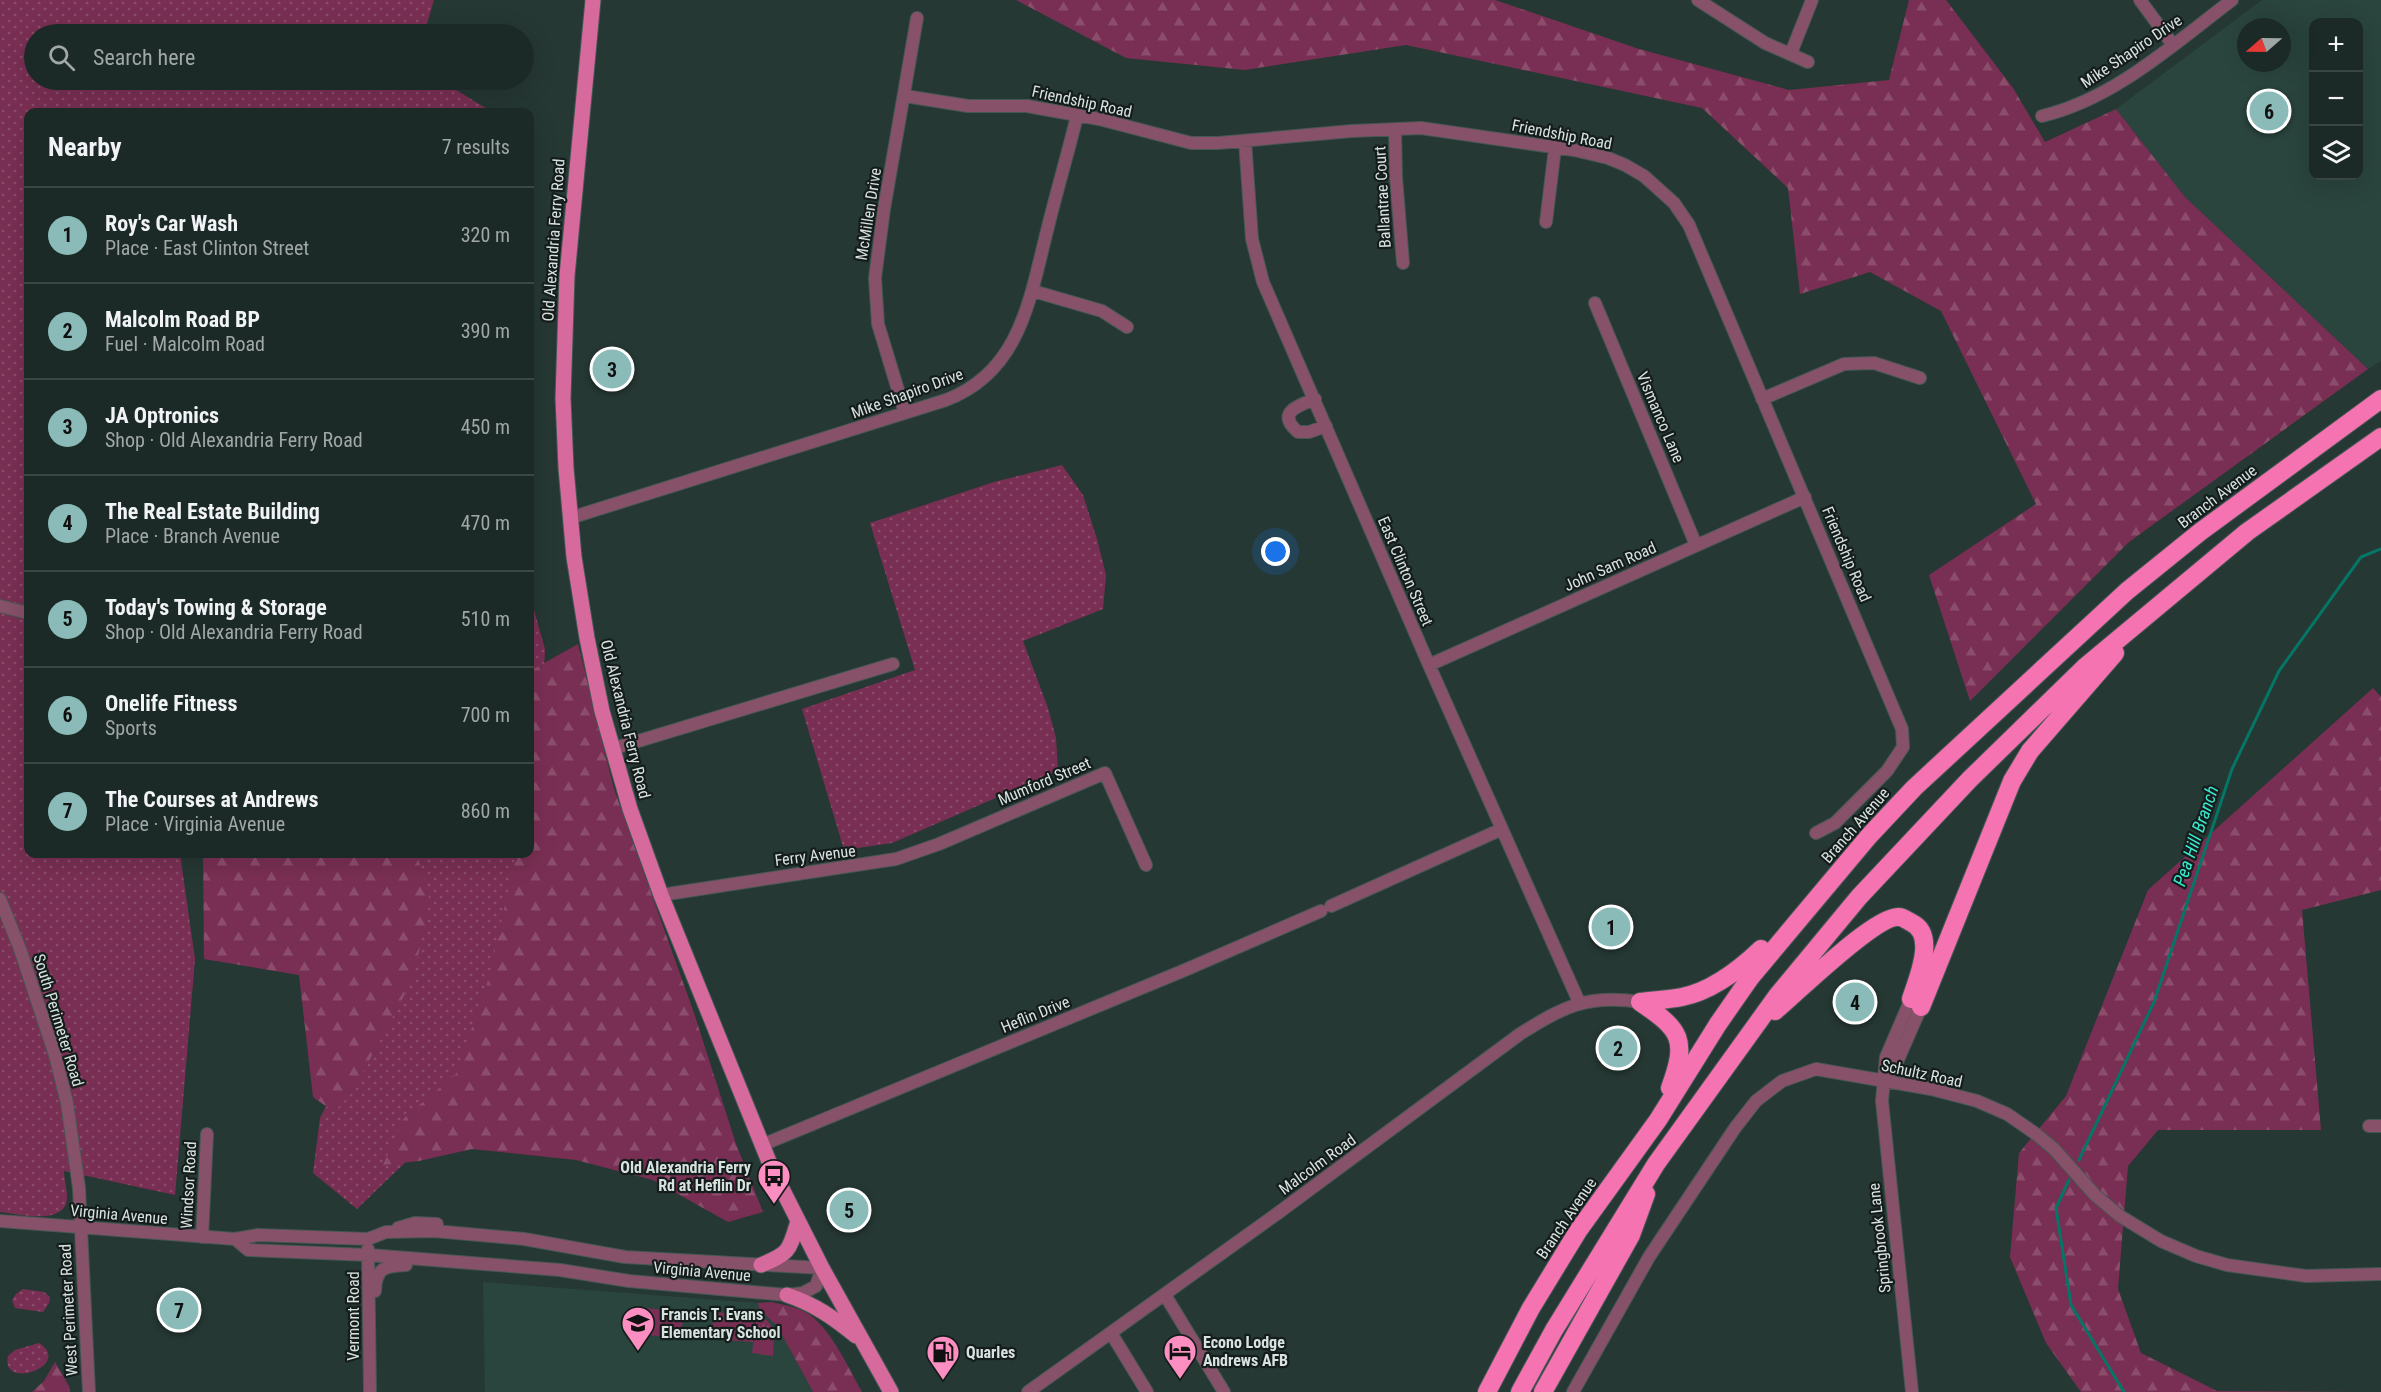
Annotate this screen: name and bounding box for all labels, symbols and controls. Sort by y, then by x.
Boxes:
street label: Mike Shapiro Drive [2077,11,2185,92]
north arrow [2237,18,2291,72]
map controls [2309,18,2363,180]
button: + [2309,18,2363,72]
search box [24,24,534,90]
icon: search [45,41,78,74]
text: Search here [93,45,195,70]
button: − [2309,72,2363,126]
street label: Friendship Road [1030,82,1134,121]
pin: 6 [2250,88,2288,134]
street label: Friendship Road [1510,115,1614,154]
button: layers [2309,126,2363,180]
text: Nearby [48,132,122,162]
text: 7 results [442,135,510,159]
street label: Ballantrae Court [1370,145,1395,248]
street label: Old Alexandria Ferry Road [538,158,569,322]
street label: McMillen Drive [852,166,885,262]
text: Roy's Car Wash [105,211,238,236]
text: 1 [62,223,73,247]
text: 320 m [461,223,510,247]
text: Place · East Clinton Street [105,236,309,260]
text: Malcolm Road BP [105,307,260,332]
text: 2 [62,319,73,343]
text: 390 m [461,319,510,343]
text: Fuel · Malcolm Road [105,332,265,356]
pin: 3 [592,346,632,392]
street label: Mike Shapiro Drive [849,364,966,423]
street label: Vismanco Lane [1633,369,1688,466]
text: JA Optronics [105,403,219,428]
text: 3 [62,415,73,439]
text: 450 m [461,415,510,439]
text: Shop · Old Alexandria Ferry Road [105,428,363,452]
street label: Branch Avenue [2174,461,2260,532]
text: The Real Estate Building [105,499,320,524]
street label: Friendship Road [1818,504,1875,605]
text: 4 [62,511,73,535]
text: 470 m [461,511,510,535]
street label: East Clinton Street [1374,514,1437,629]
text: Place · Branch Avenue [105,524,280,548]
your location [1261,537,1290,566]
street label: John Sam Road [1561,538,1659,595]
text: Today's Towing & Storage [105,595,327,620]
text: 5 [62,607,73,631]
text: 510 m [461,607,510,631]
text: Shop · Old Alexandria Ferry Road [105,620,363,644]
street label: Old Alexandria Ferry Road [597,638,654,800]
text: Onelife Fitness [105,691,237,716]
text: 6 [62,703,73,727]
text: 700 m [461,703,510,727]
text: Sports [105,716,157,740]
street label: Mumford Street [995,753,1094,810]
water label: Pea Hill Branch [2169,783,2223,889]
street label: Branch Avenue [1818,784,1893,867]
text: The Courses at Andrews [105,787,319,812]
text: 7 [62,799,73,823]
text: 860 m [461,799,510,823]
text: Place · Virginia Avenue [105,812,285,836]
street label: Ferry Avenue [774,841,857,870]
pin: 1 [1592,904,1630,950]
street label: South Perimeter Road [29,952,88,1089]
pin: 4 [1836,980,1874,1024]
street label: Heflin Drive [998,992,1072,1037]
pin: 2 [1598,1026,1638,1070]
street label: Schultz Road [1880,1056,1964,1091]
street label: Malcolm Road [1275,1130,1359,1199]
street label: Windsor Road [177,1141,200,1229]
place label: Old Alexandria Ferry Rd at Heflin Dr [620,1158,751,1195]
bus stop icon: Old Alexandria Ferry Rd at Heflin Dr [756,1158,792,1205]
street label: Branch Avenue [1532,1174,1600,1262]
street label: Springbrook Lane [1864,1182,1895,1294]
pin: 5 [830,1188,868,1232]
street label: Virginia Avenue [69,1201,168,1228]
street label: West Perimeter Road [56,1243,81,1377]
street label: Virginia Avenue [652,1258,751,1285]
street label: Vermont Road [344,1271,363,1361]
pin: 7 [160,1288,198,1332]
school or university icon: Francis T. Evans Elementary School [620,1305,656,1352]
place label: Francis T. Evans Elementary School [661,1305,780,1342]
hotel icon: Econo Lodge Andrews AFB [1162,1333,1198,1380]
place label: Econo Lodge Andrews AFB [1203,1333,1288,1370]
fuel station icon: Quarles [925,1334,961,1381]
place label: Quarles [966,1343,1015,1362]

